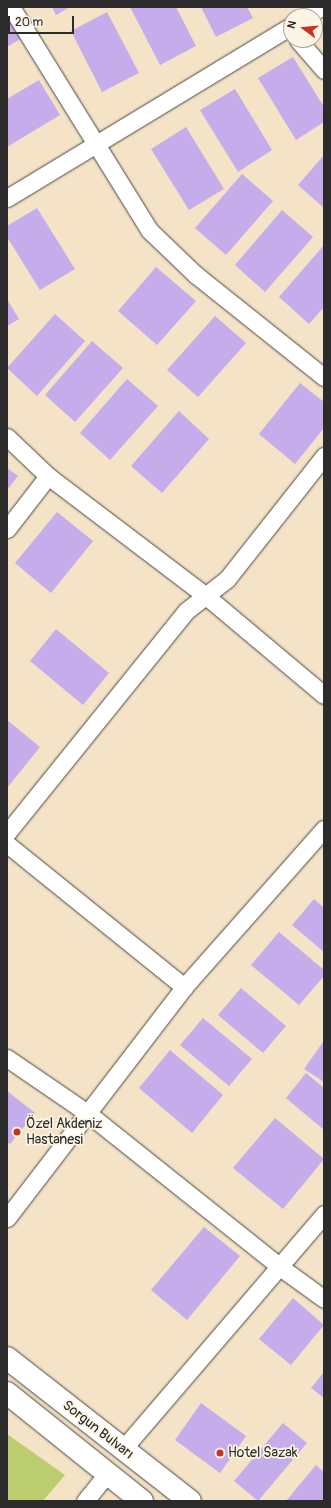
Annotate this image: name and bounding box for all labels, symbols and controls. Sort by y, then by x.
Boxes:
scale bar [10,8,76,34]
north arrow [283,8,323,48]
text: 20 m [15,15,43,30]
text: N [285,19,299,30]
place label: Özel Akdeniz Hastanesi [26,1116,102,1148]
marker: Özel Akdeniz Hastanesi [11,1126,23,1138]
street label: Sorgun Bulvarı [59,1397,137,1463]
place label: Hotel Sazak [228,1445,298,1461]
marker: Hotel Sazak [215,1448,225,1458]

